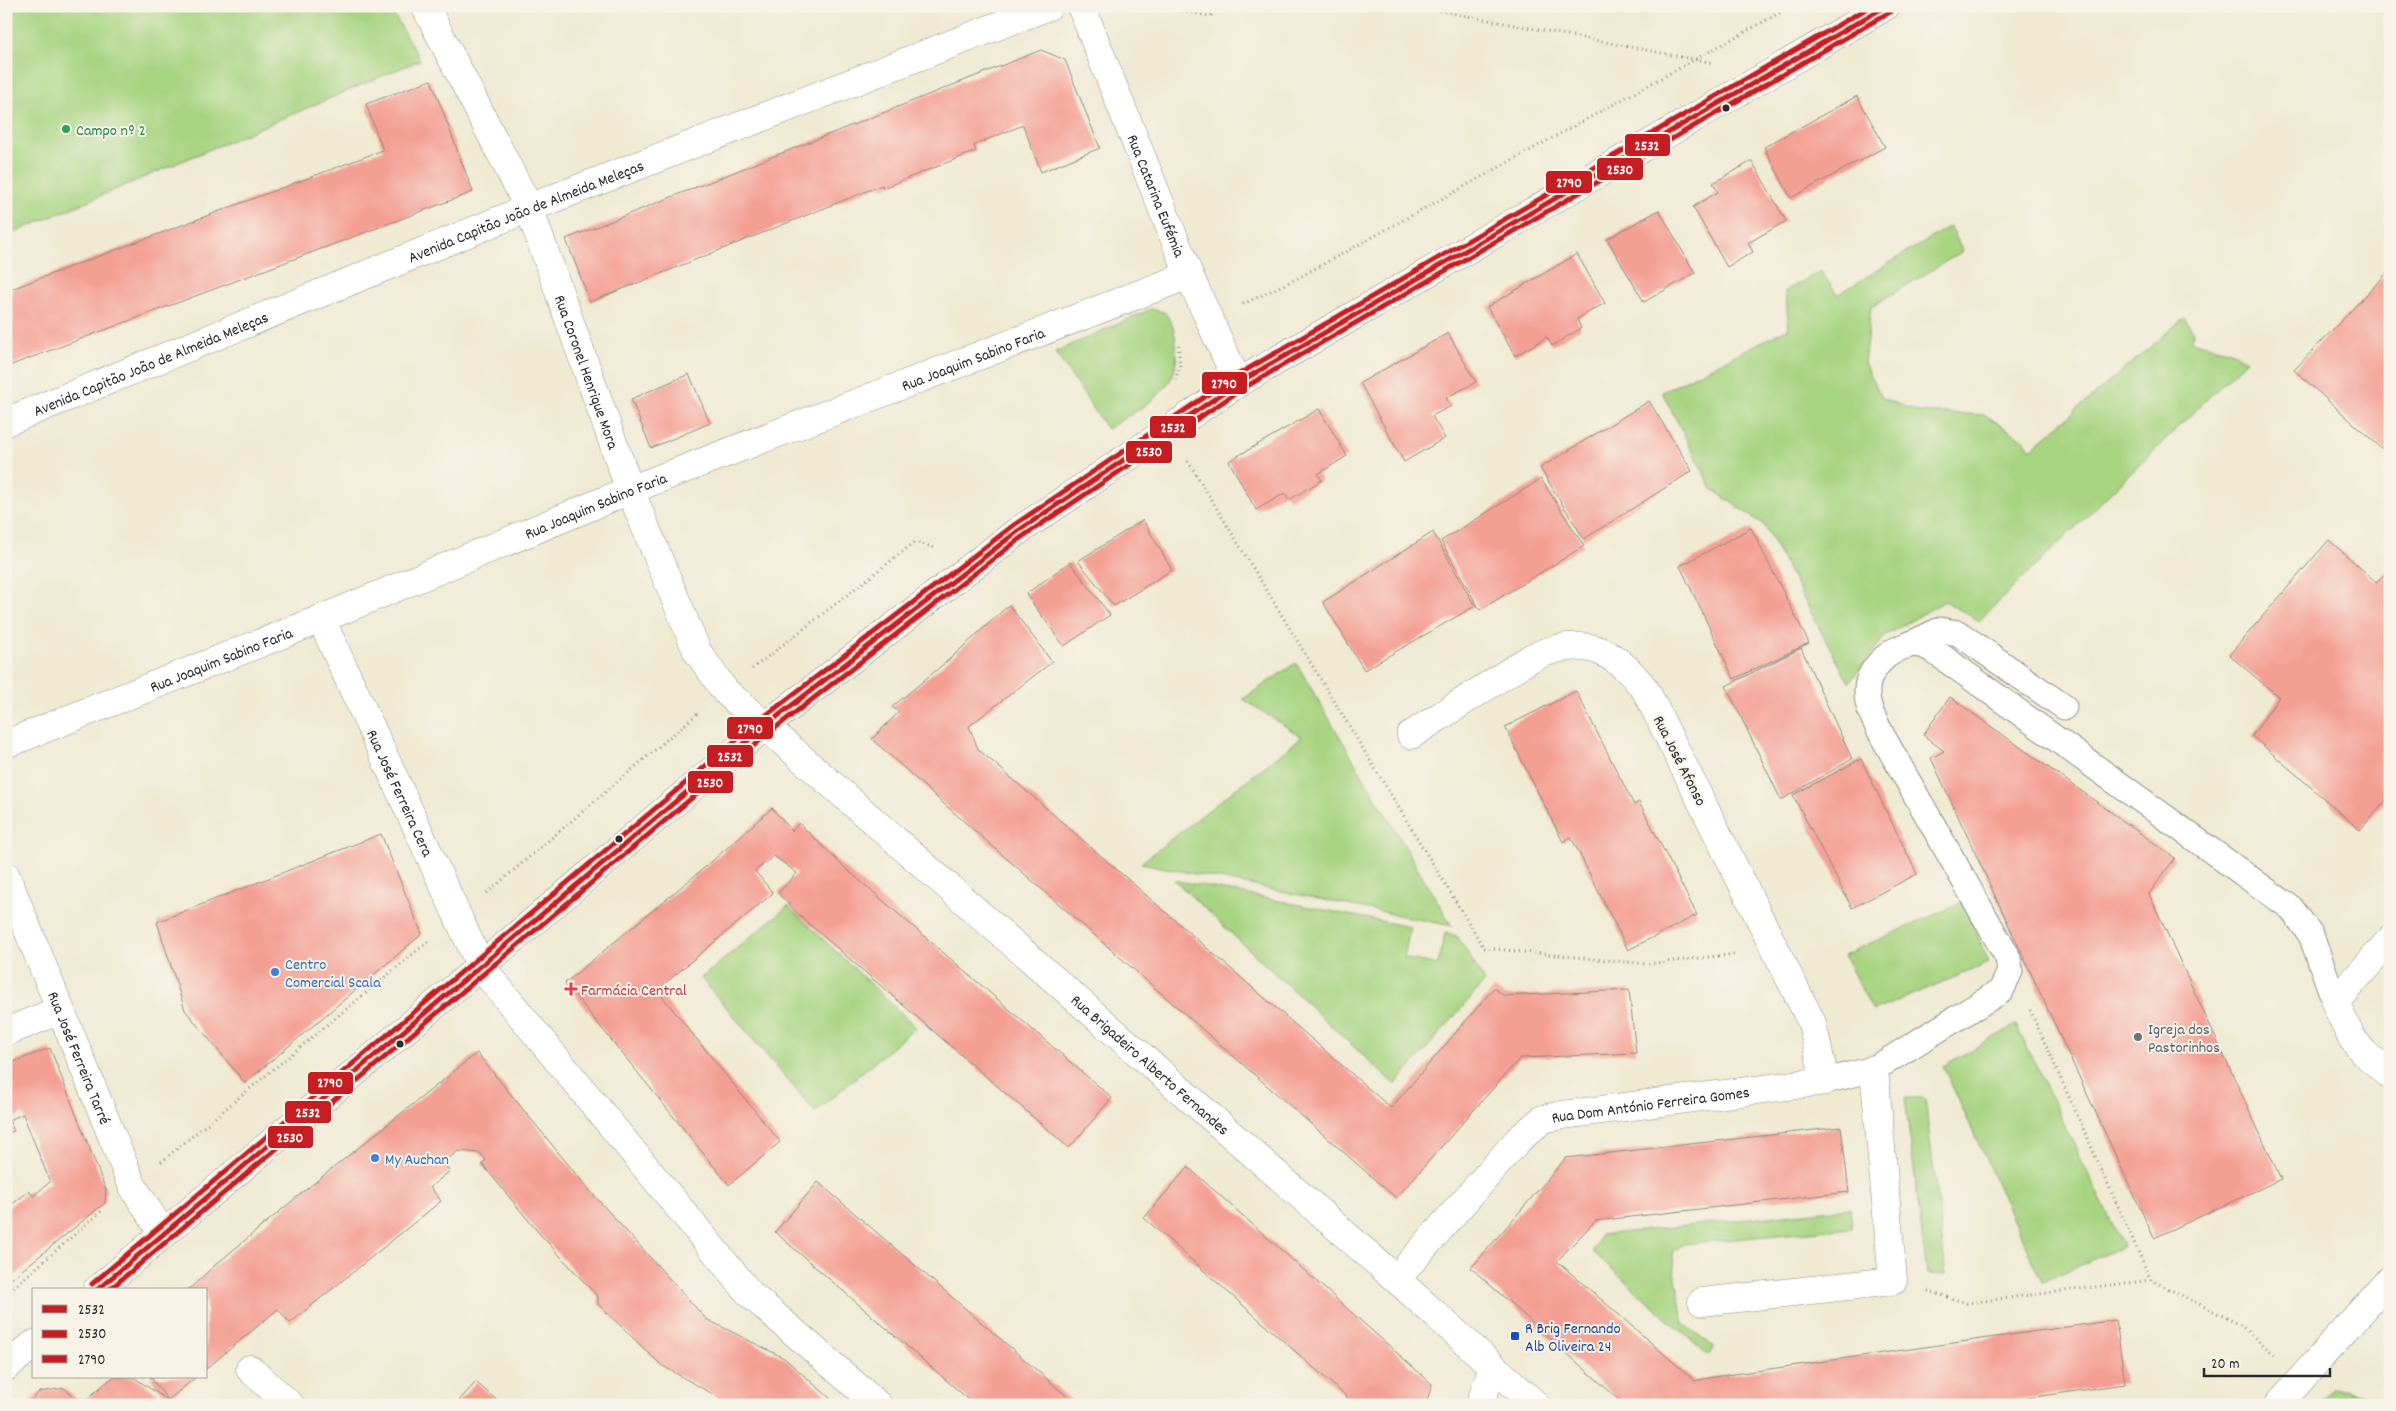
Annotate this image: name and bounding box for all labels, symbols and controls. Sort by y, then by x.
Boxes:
unlabelled marker [1721,103,1731,113]
place label: Campo nº 2 [76,120,146,143]
marker: Campo nº 2 [60,123,72,135]
street label: Rua Catarina Eufémia [1120,131,1190,261]
line badge: 2532 [1624,133,1671,157]
text: 2532 [1635,137,1659,157]
street label: Avenida Capitão João de Almeida Meleças [405,155,648,270]
line badge: 2530 [1596,157,1644,181]
text: 2530 [1607,161,1633,181]
line badge: 2790 [1545,170,1593,194]
text: 2790 [1556,174,1582,194]
street label: Rua Coronel Henrique Mora [547,292,624,453]
street label: Avenida Capitão João de Almeida Meleças [30,307,273,424]
street label: Rua Joaquim Sabino Faria [899,322,1049,398]
line badge: 2790 [1201,371,1248,395]
text: 2790 [1211,375,1237,395]
line badge: 2532 [1149,415,1197,439]
text: 2532 [1161,419,1185,439]
line badge: 2530 [1125,440,1173,464]
text: 2530 [1136,443,1162,463]
street label: Rua Joaquim Sabino Faria [522,468,671,547]
street label: Rua Joaquim Sabino Faria [147,622,297,700]
street label: Rua José Afonso [1646,712,1711,810]
line badge: 2790 [726,716,774,740]
text: 2790 [737,720,763,740]
street label: Rua José Ferreira Cera [359,726,438,861]
line badge: 2532 [706,744,754,768]
text: 2532 [718,748,742,768]
line badge: 2530 [687,770,734,794]
text: 2530 [697,774,723,794]
unlabelled marker [614,834,624,844]
place label: Centro Comercial Scala [285,954,381,995]
marker: Centro Comercial Scala [269,966,281,978]
place label: Farmácia Central [581,980,687,1003]
marker: Farmácia Central [565,983,577,995]
street label: Rua José Ferreira Tarré [40,988,115,1129]
street label: Rua Brigadeiro Alberto Fernandes [1065,990,1234,1142]
place label: Igreja dos Pastorinhos [2148,1019,2220,1060]
marker: Igreja dos Pastorinhos [2132,1031,2144,1043]
unlabelled marker [395,1039,405,1049]
line badge: 2790 [307,1071,354,1095]
text: 2790 [317,1074,343,1094]
street label: Rua Dom António Ferreira Gomes [1550,1082,1751,1131]
line badge: 2532 [284,1100,332,1124]
text: 2532 [296,1104,320,1124]
line badge: 2530 [267,1125,314,1149]
text: 2530 [277,1129,303,1149]
place label: My Auchan [385,1149,449,1172]
marker: My Auchan [369,1152,381,1164]
legend [32,1288,208,1378]
text: 2532 [78,1300,105,1322]
place label: R Brig Fernando Alb Oliveira 24 [1525,1318,1621,1359]
text: 2530 [78,1324,106,1346]
marker: R Brig Fernando Alb Oliveira 24 [1509,1330,1521,1342]
scale bar [2204,1346,2330,1378]
text: 2790 [78,1350,105,1372]
text: 20 m [2211,1354,2239,1376]

